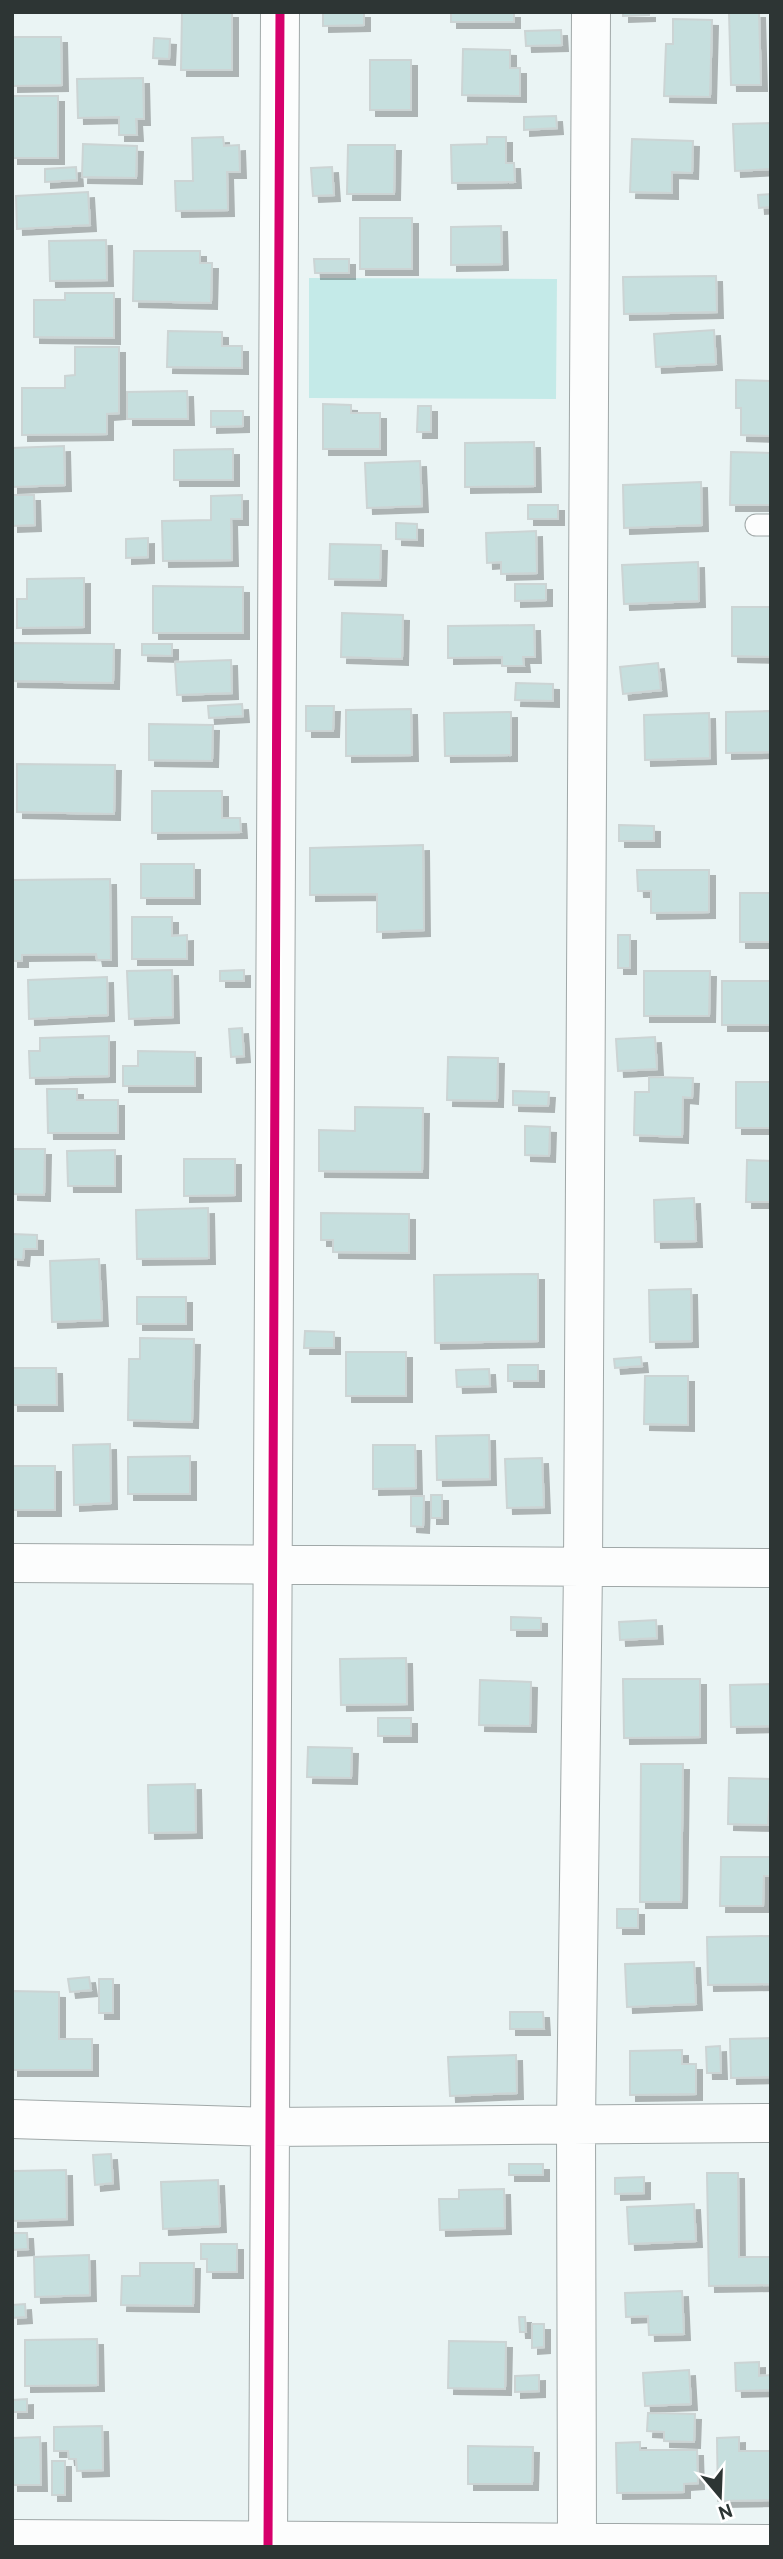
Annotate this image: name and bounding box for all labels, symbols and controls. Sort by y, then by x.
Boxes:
north arrow [685,2461,755,2531]
text: N [715,2497,735,2524]

